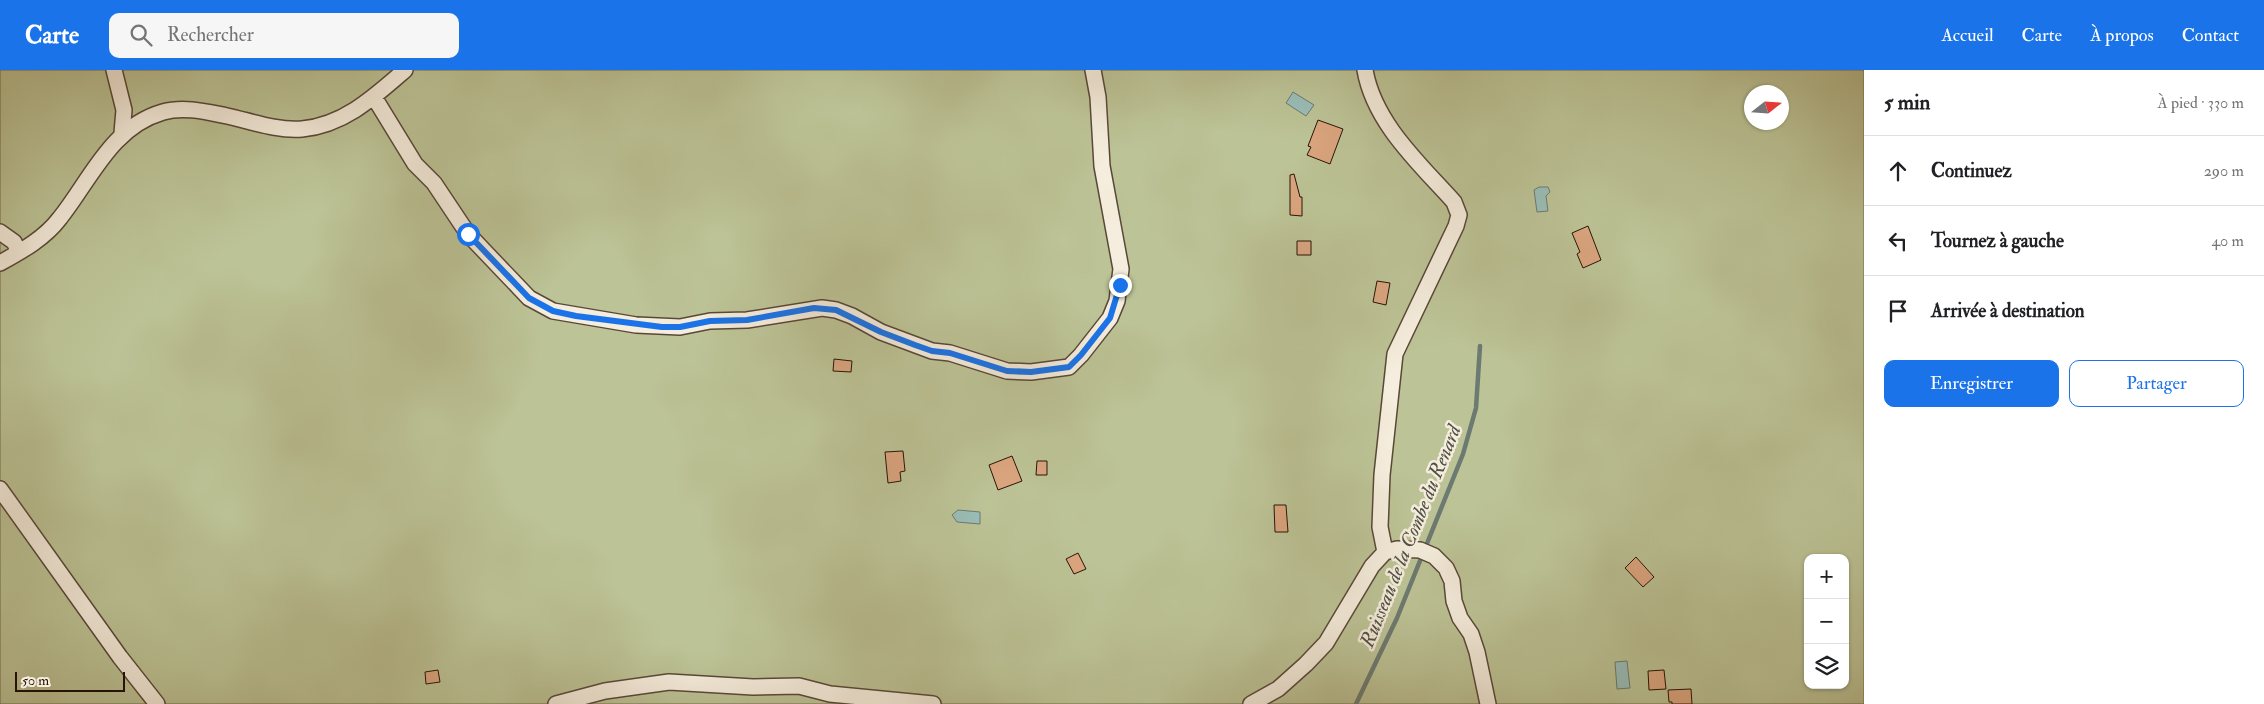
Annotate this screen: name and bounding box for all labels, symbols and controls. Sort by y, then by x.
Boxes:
search box [109,13,459,58]
text: Carte [25,20,79,51]
icon: search [127,21,155,49]
text: Rechercher [167,23,254,47]
text: Accueil [1941,24,1994,47]
text: Carte [2022,24,2062,47]
text: À propos [2090,24,2154,47]
text: Contact [2182,24,2239,47]
north arrow [1744,85,1789,130]
text: 5 min [1884,89,1930,116]
text: À pied · 330 m [2158,93,2244,113]
icon: ahead [1884,157,1912,185]
text: Continuez [1931,159,2012,183]
text: 290 m [2204,161,2244,181]
route start [457,223,480,246]
icon: left [1884,227,1912,255]
text: Tournez à gauche [1931,229,2064,253]
text: 40 m [2211,231,2244,251]
route end [1109,274,1132,297]
icon: arrive [1884,297,1912,325]
text: Arrivée à destination [1931,299,2085,323]
button: Enregistrer [1884,360,2059,407]
button: Partager [2069,360,2244,407]
water label: Ruisseau de la Combe du Renard [1354,420,1467,652]
map controls [1804,554,1849,689]
button: + [1804,554,1849,599]
button: − [1804,599,1849,644]
button: layers [1804,644,1849,689]
scale bar [15,669,125,692]
text: 50 m [22,672,49,689]

